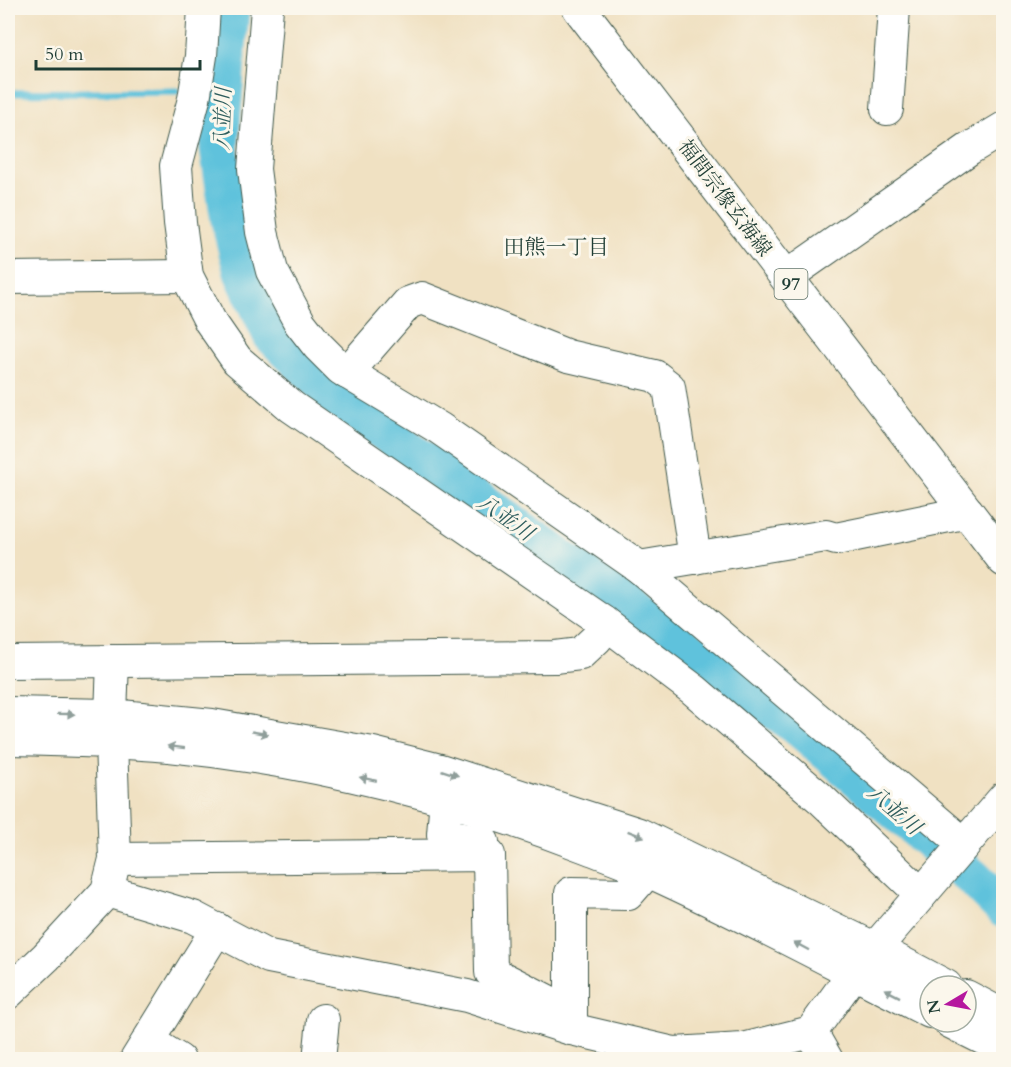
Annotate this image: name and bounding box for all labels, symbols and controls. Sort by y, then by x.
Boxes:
scale bar [36,33,200,71]
text: 50 m [45,42,84,67]
water label: 八並川 [207,85,239,151]
street label: 福間宗像玄海線 [672,134,778,262]
district label: 田熊一丁目 [504,233,609,262]
road number: 97 [774,269,808,299]
water label: 八並川 [471,488,541,549]
one-way arrow [56,709,75,719]
one-way arrow [250,729,269,738]
one-way arrow [166,742,185,752]
one-way arrow [441,769,459,779]
one-way arrow [359,774,377,784]
water label: 八並川 [861,778,929,843]
one-way arrow [627,829,645,839]
one-way arrow [793,941,810,951]
north arrow [918,974,978,1034]
one-way arrow [883,988,900,997]
text: N [922,998,946,1015]

